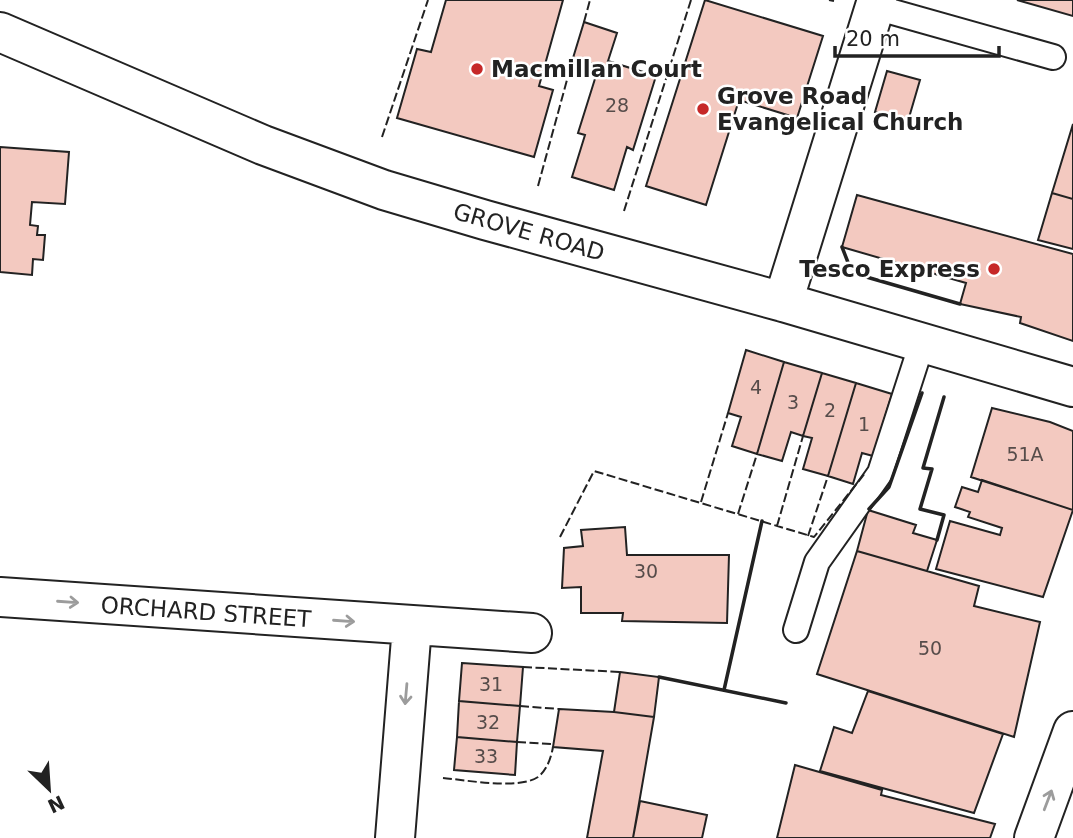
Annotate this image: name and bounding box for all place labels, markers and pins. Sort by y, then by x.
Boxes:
place label: Macmillan Court [491,56,702,82]
marker: Macmillan Court [469,61,485,77]
place label: Grove Road Evangelical Church [717,83,963,135]
marker: Grove Road Evangelical Church [695,101,711,117]
place label: Tesco Express [799,256,980,282]
marker: Tesco Express [986,261,1002,277]

